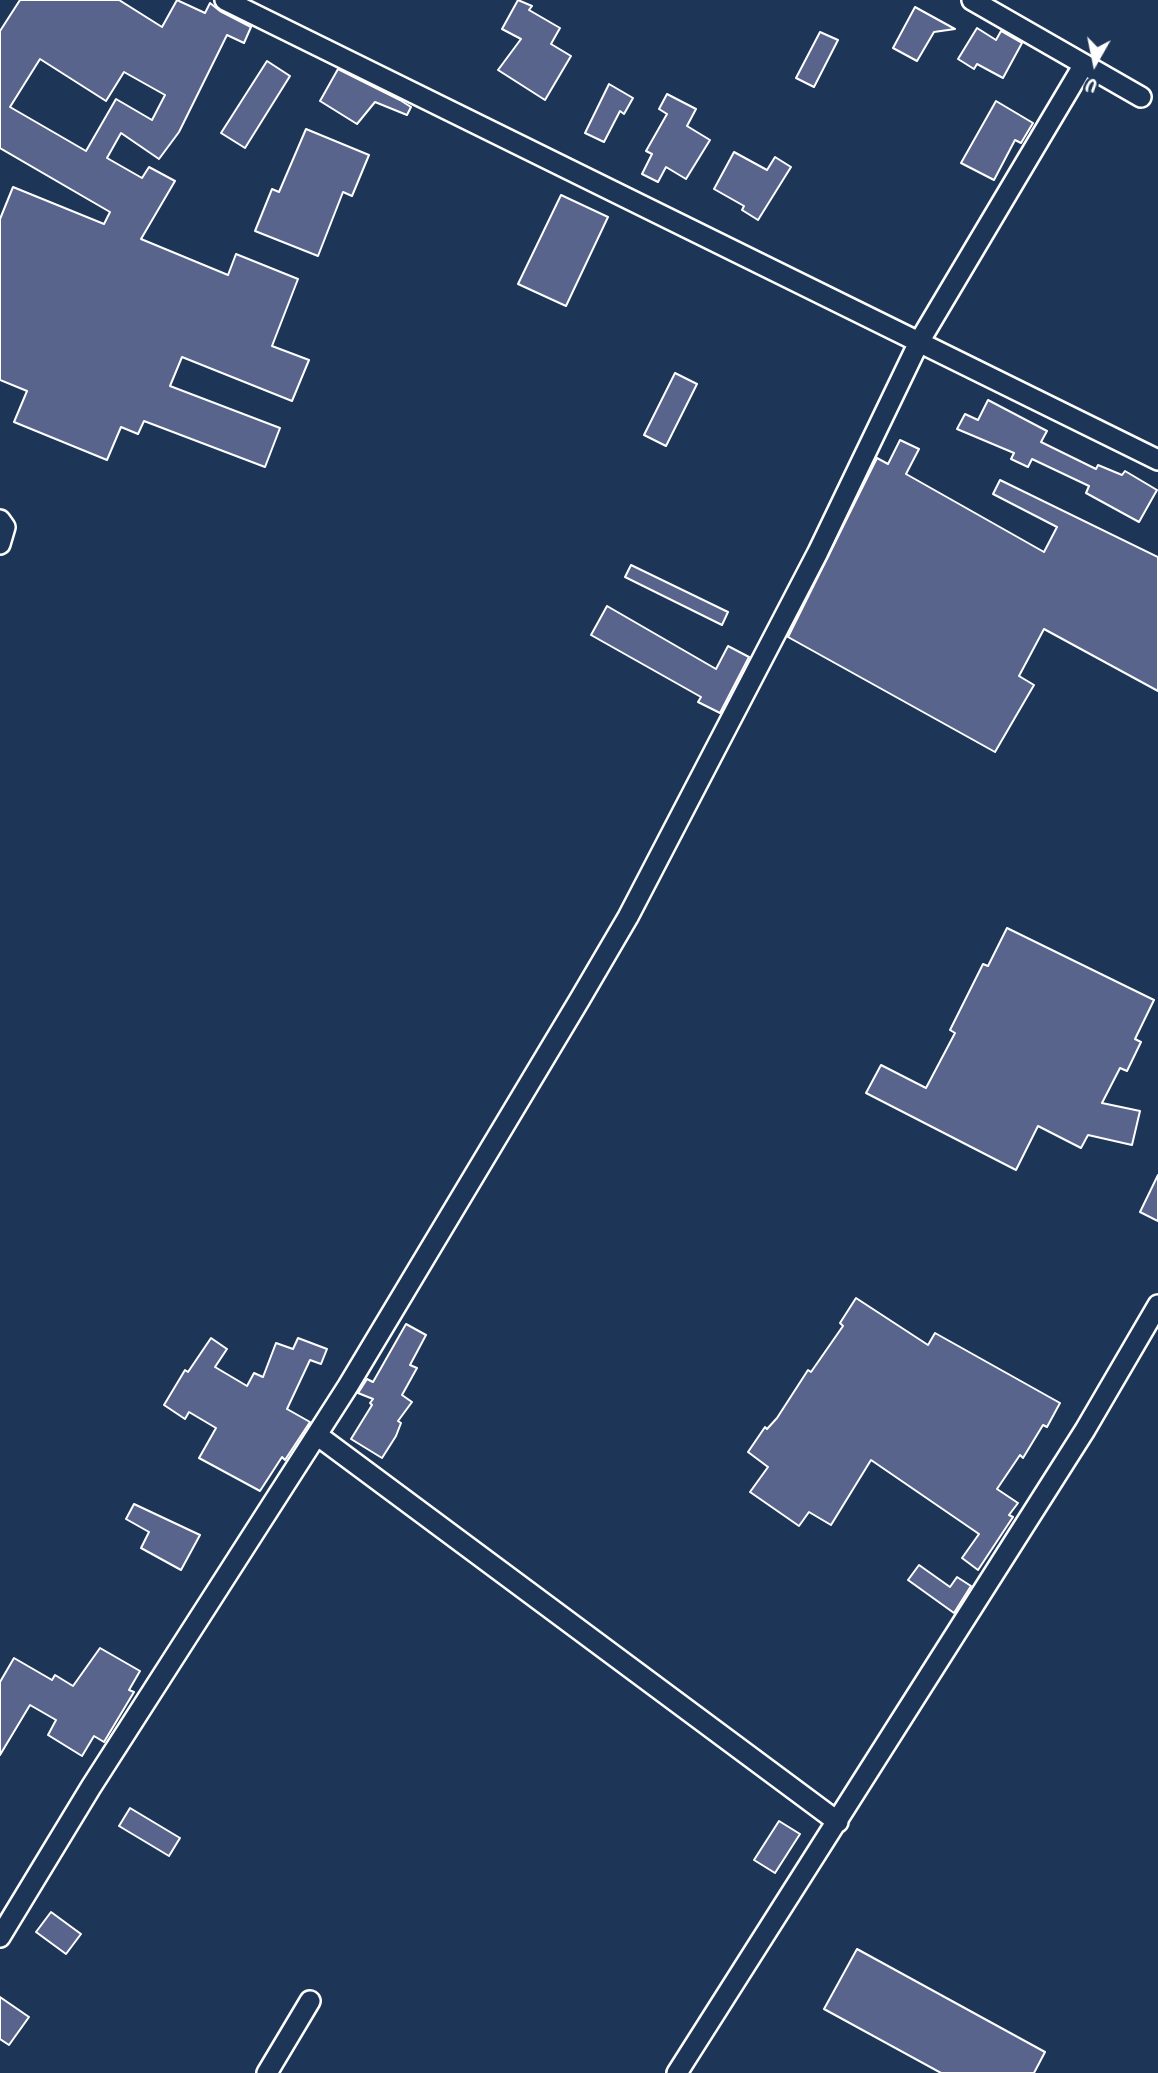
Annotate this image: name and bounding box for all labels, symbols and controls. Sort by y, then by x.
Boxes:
north arrow [1060,28,1130,98]
text: U [1084,68,1100,99]

